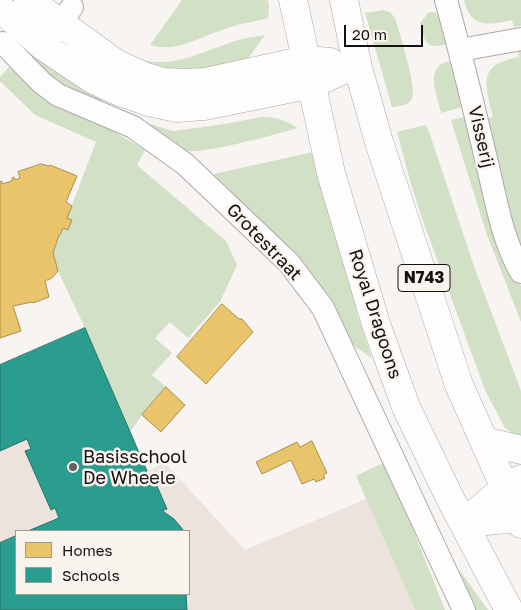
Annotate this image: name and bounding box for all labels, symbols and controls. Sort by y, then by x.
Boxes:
scale bar [346,15,425,47]
text: 20 m [352,25,387,43]
street label: Visserij [463,104,499,170]
street label: Grotestraat [222,199,306,285]
street label: Royal Dragoons [344,246,406,382]
road number: N743 [398,264,450,292]
place label: Basisschool De Wheele [83,446,187,488]
marker: Basisschool De Wheele [67,461,79,473]
legend [15,530,190,595]
text: Homes [62,541,112,559]
text: Schools [62,566,120,584]

